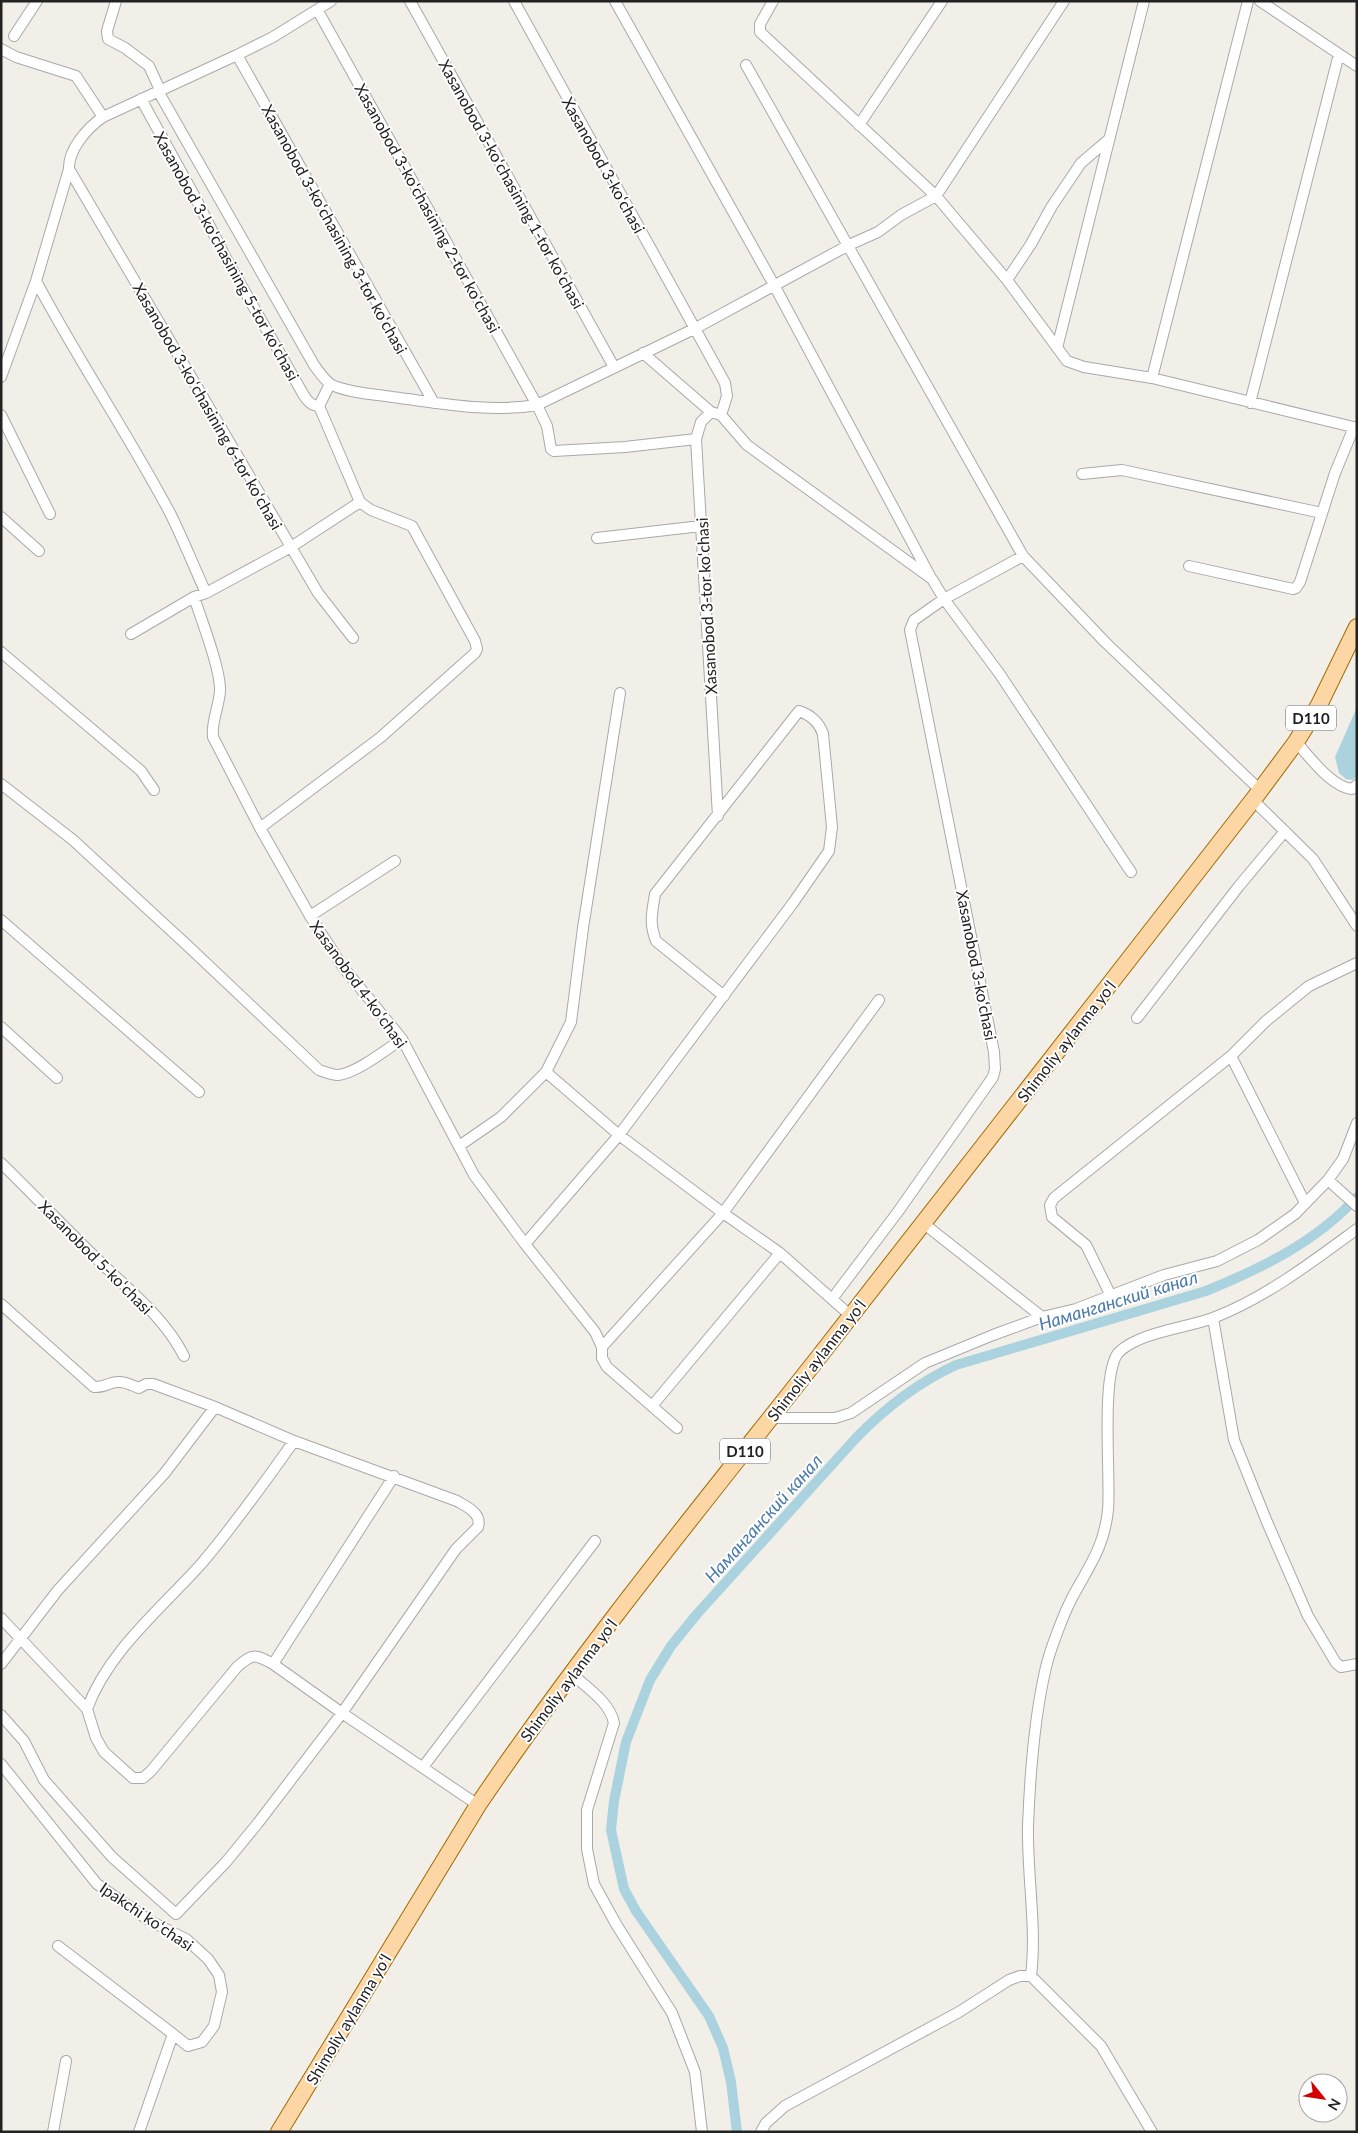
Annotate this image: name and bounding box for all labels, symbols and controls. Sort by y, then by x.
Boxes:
street label: Xasanobod 3-koʻchasining 1-tor koʻchasi [435,56,589,312]
street label: Xasanobod 3-koʻchasining 2-tor koʻchasi [351,80,505,336]
street label: Xasanobod 3-koʻchasi [559,94,649,236]
street label: Xasanobod 3-koʻchasining 3-tor koʻchasi [258,101,412,357]
street label: Xasanobod 3-koʻchasining 5-tor koʻchasi [150,128,304,384]
street label: Xasanobod 3-koʻchasining 6-tor koʻchasi [129,279,287,533]
street label: Xasanobod 3-tor koʻchasi [692,517,720,695]
road number: D110 [1286,706,1336,730]
street label: Xasanobod 3-koʻchasi [953,888,1001,1042]
street label: Xasanobod 4-koʻchasi [306,917,412,1051]
street label: Shimoliy aylanma yoʻl [1013,976,1119,1106]
street label: Xasanobod 5-koʻchasi [35,1196,157,1318]
water label: Наманганский канал [1036,1265,1200,1335]
street label: Shimoliy aylanma yoʻl [763,1295,869,1425]
road number: D110 [720,1438,770,1464]
water label: Наманганский канал [700,1449,826,1587]
street label: Shimoliy aylanma yoʻl [516,1615,620,1745]
street label: Ipakchi koʻchasi [97,1878,197,1954]
street label: Shimoliy aylanma yoʻl [302,1950,394,2088]
north arrow [1298,2073,1348,2123]
text: N [1325,2096,1345,2114]

